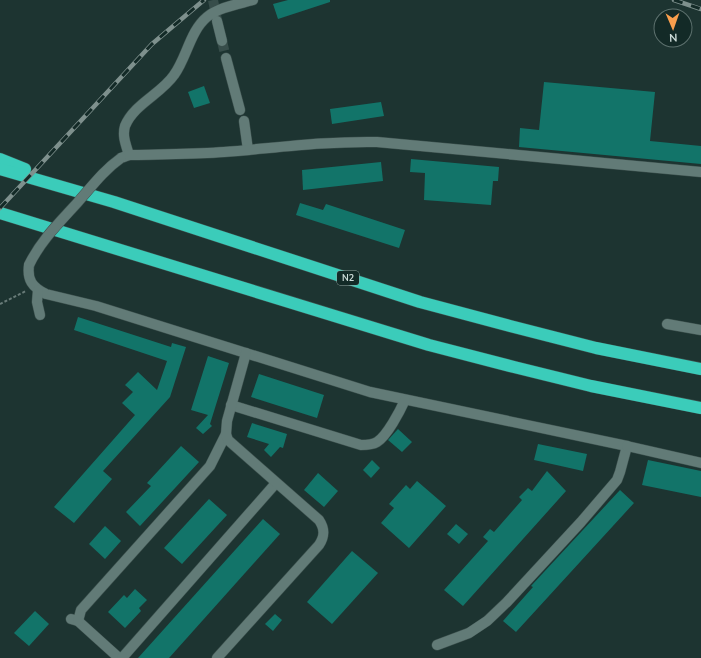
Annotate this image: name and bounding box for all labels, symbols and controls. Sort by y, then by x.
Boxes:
north arrow [653,8,693,48]
text: N [669,30,678,45]
road number: N2 [337,271,359,285]

